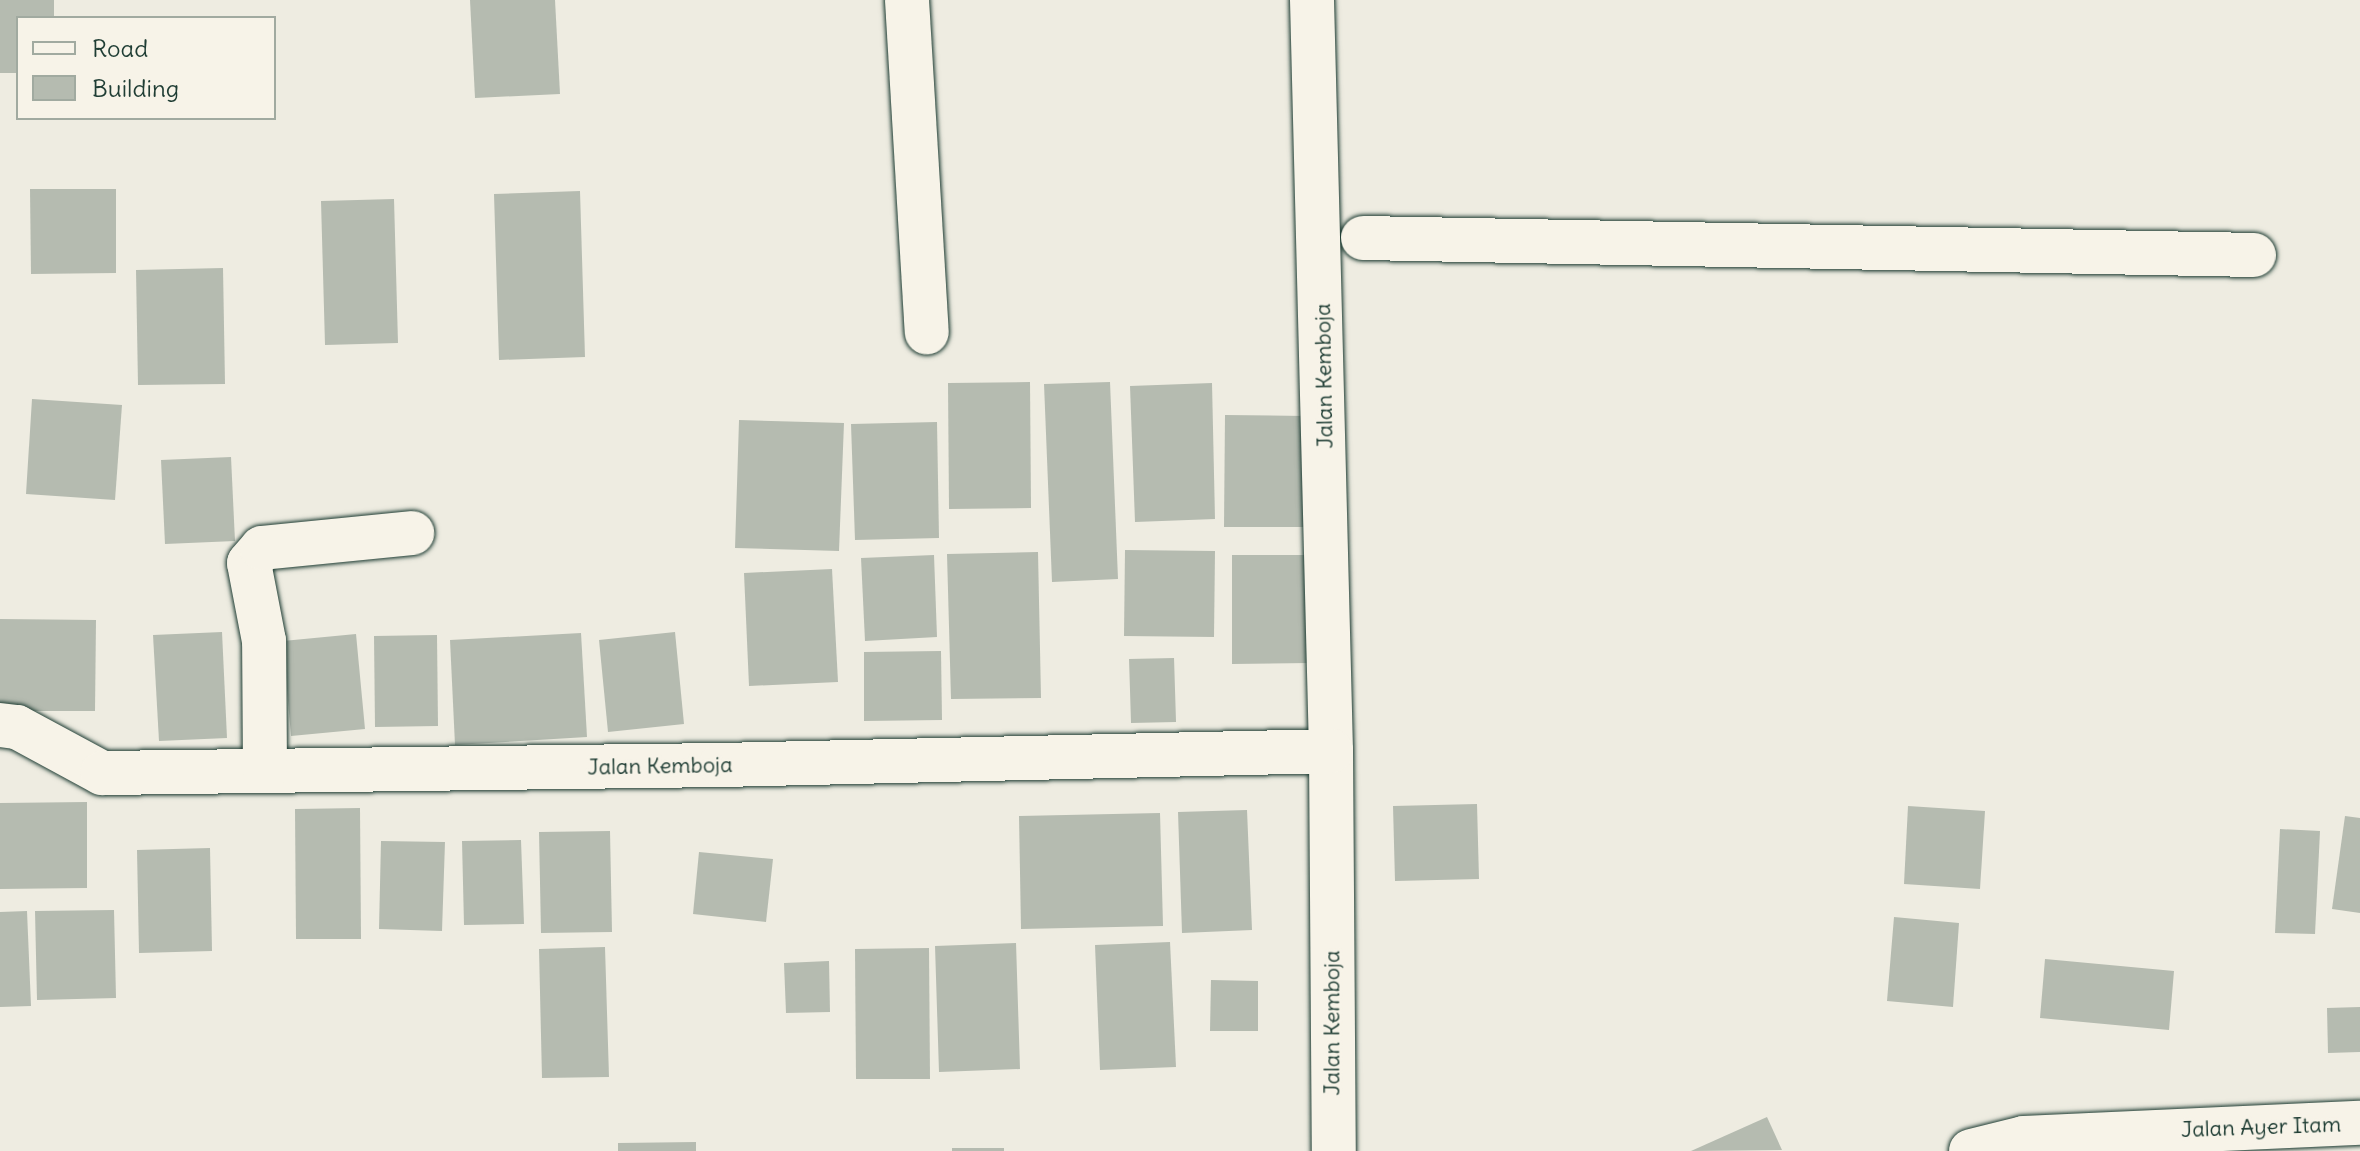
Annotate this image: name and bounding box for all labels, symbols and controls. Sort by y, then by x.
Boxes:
legend [16,16,276,120]
text: Road [92,33,148,63]
text: Building [92,73,179,103]
street label: Jalan Kemboja [1310,303,1338,449]
street label: Jalan Kemboja [587,752,733,780]
street label: Jalan Kemboja [1319,950,1345,1096]
street label: Jalan Ayer Itam [2180,1111,2342,1143]

